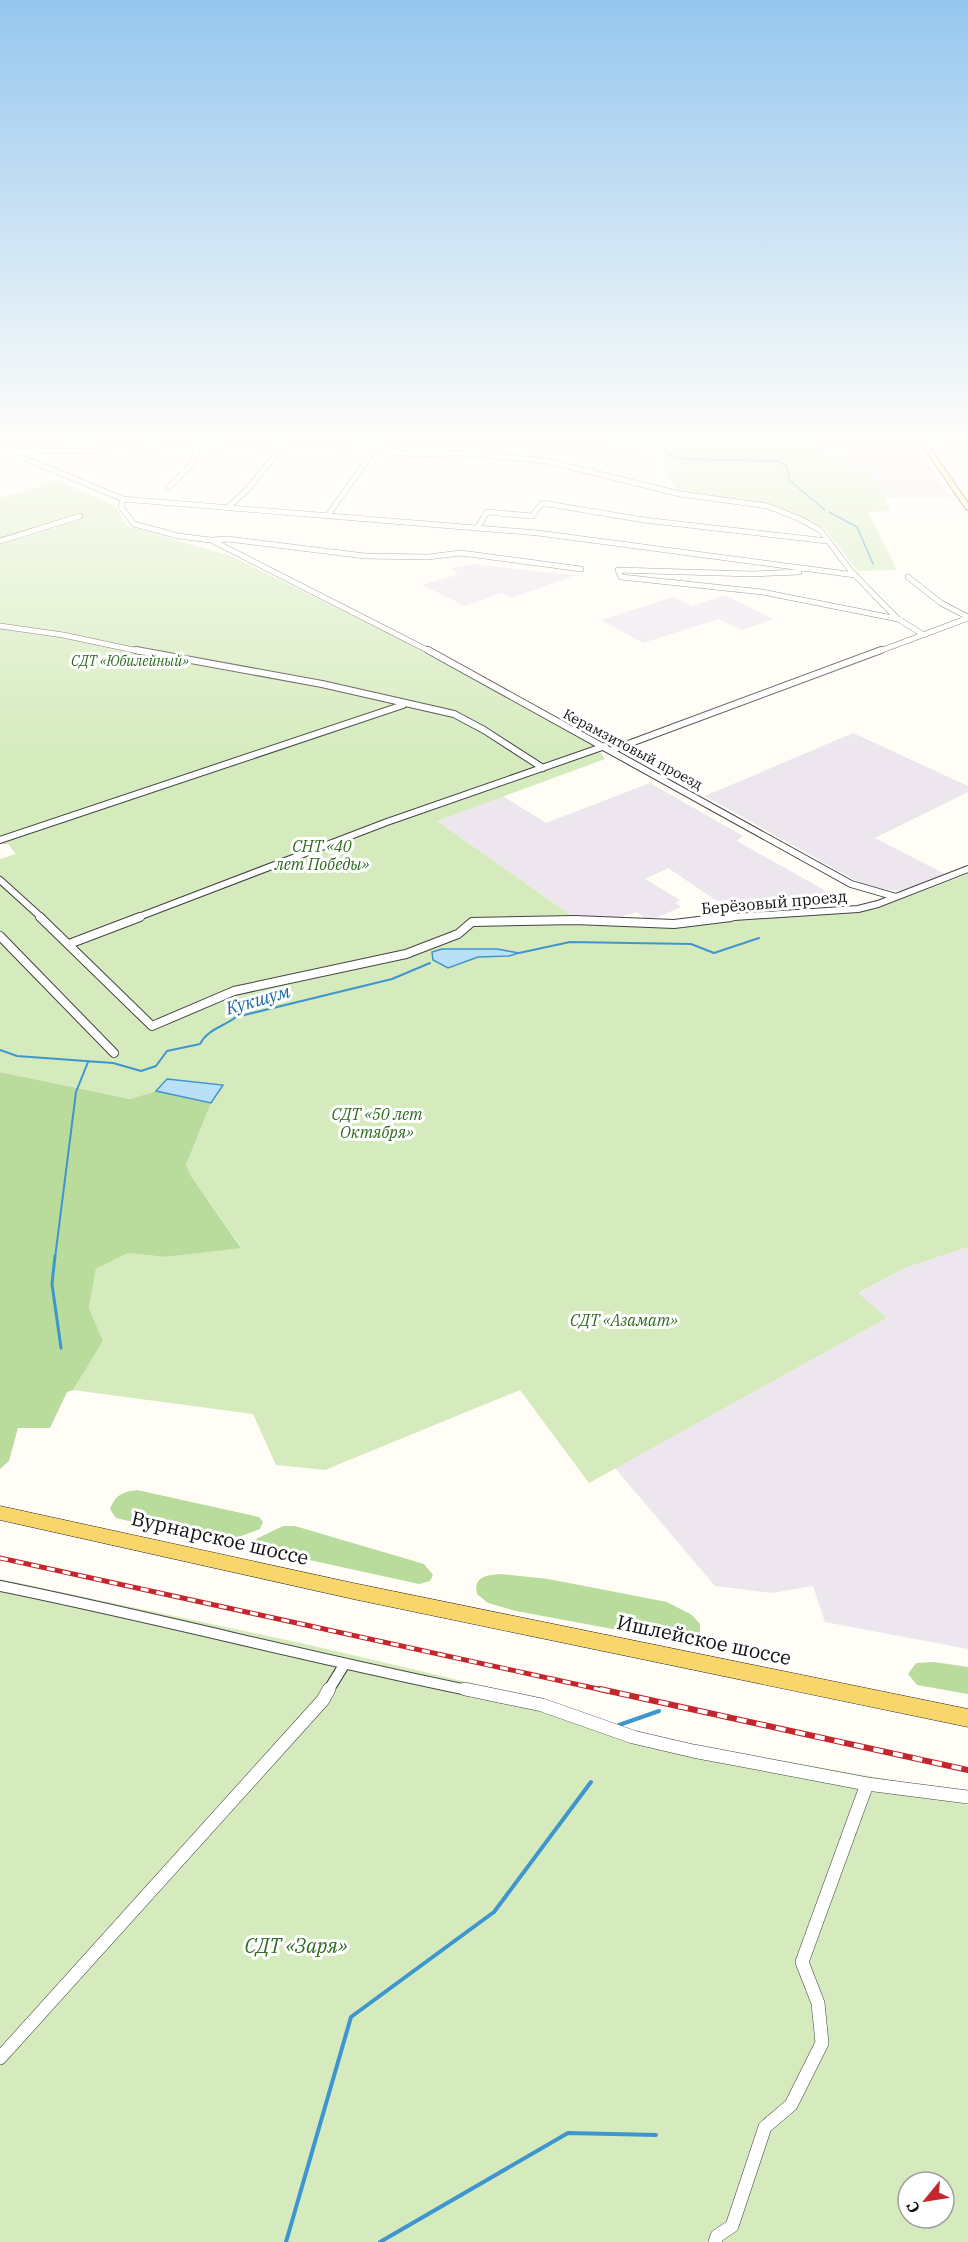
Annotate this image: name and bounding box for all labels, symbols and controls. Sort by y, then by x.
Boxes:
park label: СДТ «Юбилейный» [71,652,189,670]
street label: Керамзитовый проезд [560,705,706,794]
park label: СНТ «40 лет Победы» [274,836,370,874]
street label: Берёзовый проезд [700,886,848,918]
water label: Кукшум [222,979,293,1020]
park label: СДТ «50 лет Октября» [331,1104,423,1142]
park label: СДТ «Азамат» [570,1310,678,1330]
street label: Вурнарское шоссе [129,1504,311,1571]
street label: Ишлейское шоссе [614,1608,794,1671]
park label: СДТ «Заря» [244,1932,348,1959]
north arrow [896,2170,956,2230]
text: С [902,2198,924,2217]

